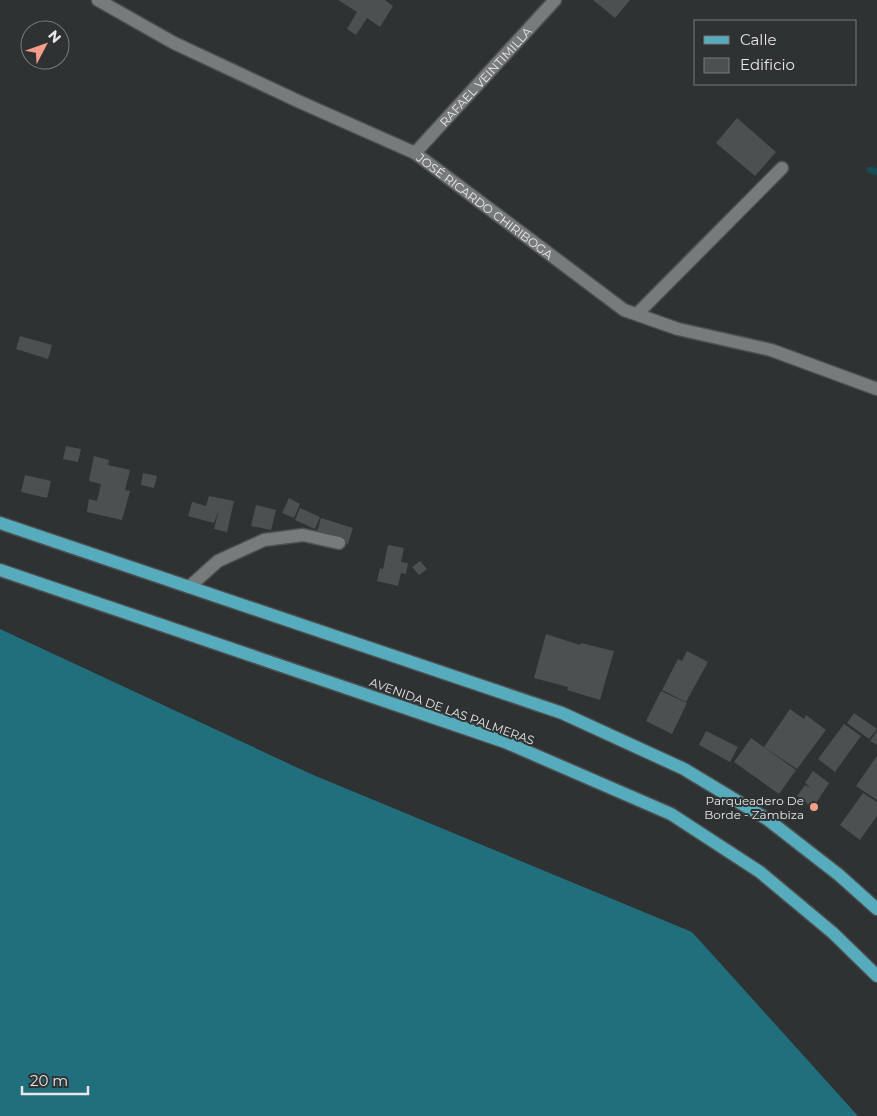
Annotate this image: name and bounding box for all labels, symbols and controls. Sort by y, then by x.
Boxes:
north arrow [20,20,70,70]
legend [694,20,857,85]
street label: RAFAEL VEINTIMILLA [436,23,535,129]
text: N [44,26,65,47]
text: Calle [740,30,777,49]
text: Edificio [740,55,795,74]
street label: JOSÉ RICARDO CHIRIBOGA [413,149,557,262]
street label: AVENIDA DE LAS PALMERAS [367,674,537,748]
place label: Parqueadero De Borde - Zambiza [704,793,804,822]
marker: Parqueadero De Borde - Zambiza [808,801,820,813]
scale bar [22,1064,89,1096]
text: 20 m [30,1071,68,1090]

